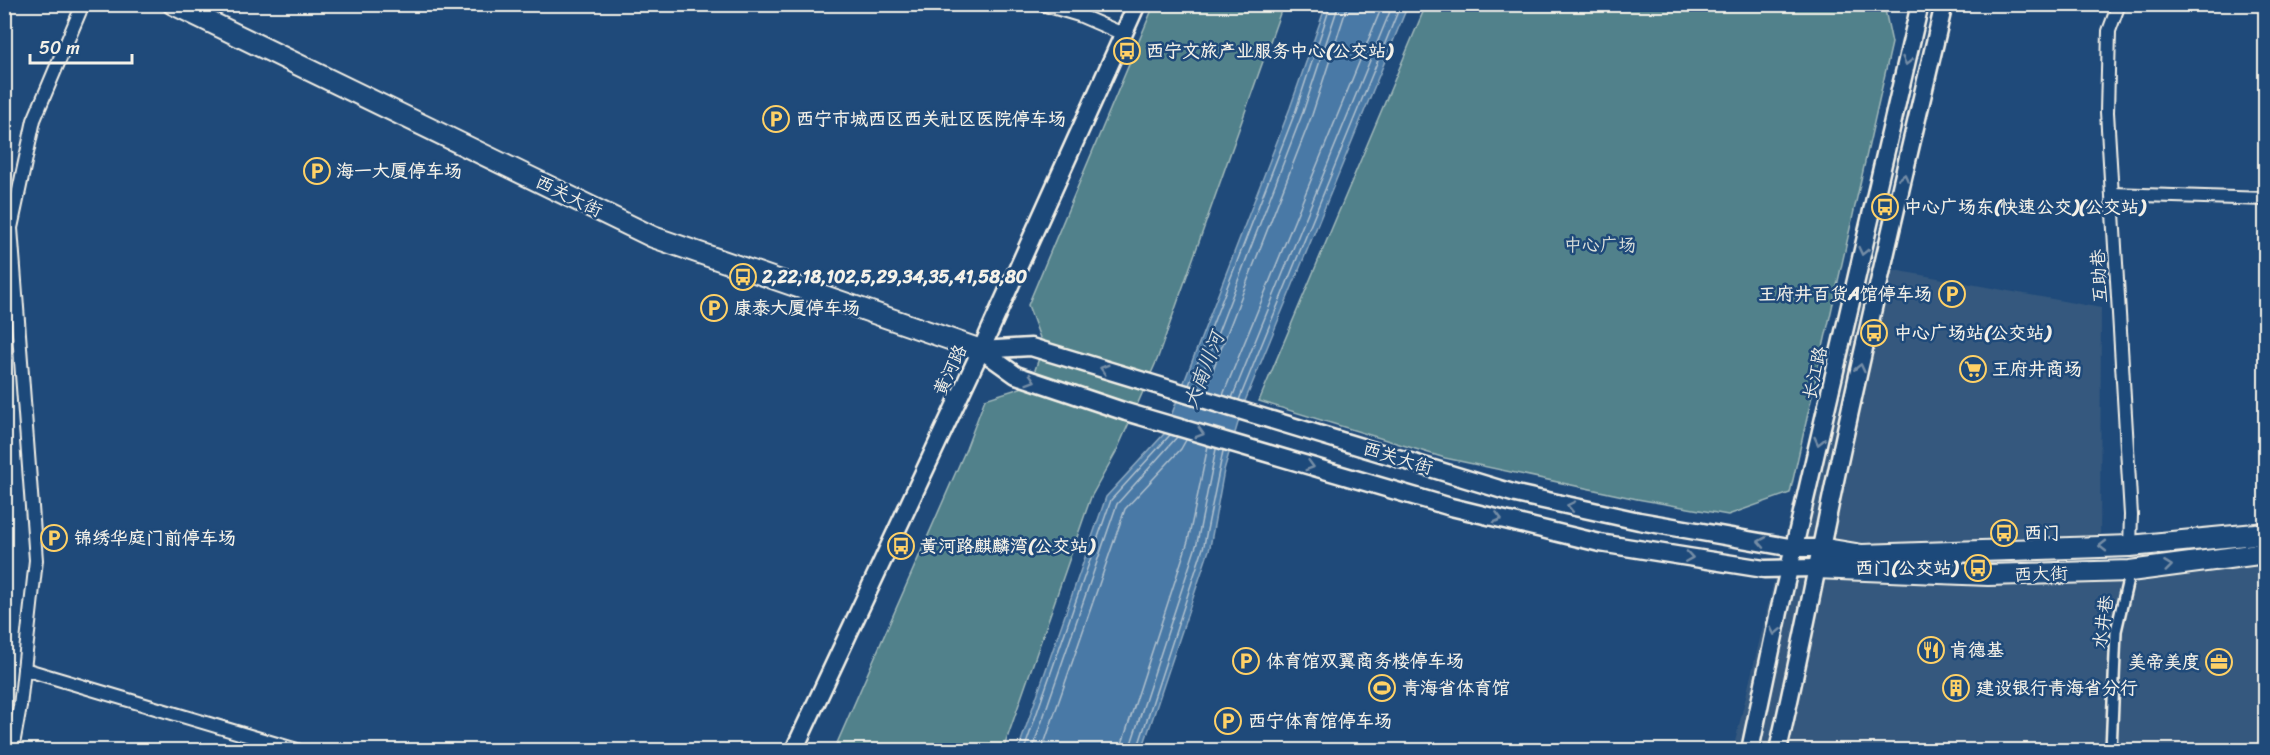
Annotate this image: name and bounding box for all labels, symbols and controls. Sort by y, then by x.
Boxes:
scale bar [30,27,132,65]
text: 50 m [39,32,80,64]
place label: 西宁文旅产业服务中心(公交站) [1146,35,1394,67]
bus stop icon: 西宁文旅产业服务中心(公交站) [1112,36,1142,66]
one-way arrow [1901,56,1914,66]
place label: 西宁市城西区西关社区医院停车场 [796,103,1066,135]
parking icon: 西宁市城西区西关社区医院停车场 [761,104,791,134]
place label: 海一大厦停车场 [336,155,462,187]
parking icon: 海一大厦停车场 [302,156,332,186]
street label: 西关大街 [530,166,608,226]
one-way arrow [1896,173,1909,183]
place label: 中心广场东(快速公交)(公交站) [1904,191,2147,223]
bus stop icon: 中心广场东(快速公交)(公交站) [1870,192,1900,222]
park label: 中心广场 [1564,229,1636,261]
one-way arrow [1857,246,1870,256]
street label: 互助巷 [2082,248,2116,304]
place label: 2,22,18,102,5,29,34,35,41,58,80 [761,261,1027,293]
bus stop icon: 2,22,18,102,5,29,34,35,41,58,80 [728,262,758,292]
place label: 王府井百货A馆停车场 [1758,278,1932,310]
parking icon: 王府井百货A馆停车场 [1937,279,1967,309]
place label: 康泰大厦停车场 [734,292,860,324]
parking icon: 康泰大厦停车场 [699,293,729,323]
place label: 中心广场站(公交站) [1894,317,2052,349]
bus stop icon: 中心广场站(公交站) [1859,318,1889,348]
water label: 大南川河 [1173,324,1236,414]
street label: 黄河路 [924,339,976,401]
street label: 长江路 [1793,343,1837,403]
place label: 王府井商场 [1992,353,2082,385]
supermarket icon: 王府井商场 [1958,354,1988,384]
one-way arrow [1853,363,1866,373]
one-way arrow [1099,364,1110,376]
one-way arrow [1025,373,1035,385]
one-way arrow [1195,426,1205,438]
street label: 西关大街 [1359,432,1437,484]
one-way arrow [1813,436,1826,446]
one-way arrow [1304,459,1315,471]
one-way arrow [1566,501,1576,514]
one-way arrow [1493,511,1503,524]
place label: 西门 [2024,517,2060,549]
bus stop icon: 西门 [1989,518,2019,548]
place label: 锦绣华庭门前停车场 [74,522,236,554]
parking icon: 锦绣华庭门前停车场 [39,523,69,553]
place label: 黄河路麒麟湾(公交站) [920,530,1096,562]
bus stop icon: 黄河路麒麟湾(公交站) [886,531,916,561]
one-way arrow [1758,536,1768,549]
one-way arrow [2098,540,2107,552]
one-way arrow [1684,551,1694,563]
place label: 西门(公交站) [1855,552,1960,584]
bus stop icon: 西门(公交站) [1963,553,1993,583]
street label: 西大街 [2013,557,2069,591]
one-way arrow [2163,560,2173,572]
street label: 水井巷 [2083,593,2123,651]
one-way arrow [1769,626,1782,636]
place label: 肯德基 [1950,634,2004,666]
restaurant icon: 肯德基 [1916,635,1946,665]
place label: 体育馆双翼商务楼停车场 [1266,645,1464,677]
parking icon: 体育馆双翼商务楼停车场 [1231,646,1261,676]
place label: 美帝美度 [2128,646,2200,678]
office icon: 美帝美度 [2204,647,2234,677]
place label: 青海省体育馆 [1402,672,1510,704]
place label: 建设银行青海省分行 [1976,672,2138,704]
sports icon: 青海省体育馆 [1367,673,1397,703]
building icon: 建设银行青海省分行 [1941,673,1971,703]
place label: 西宁体育馆停车场 [1248,705,1392,737]
parking icon: 西宁体育馆停车场 [1213,706,1243,736]

